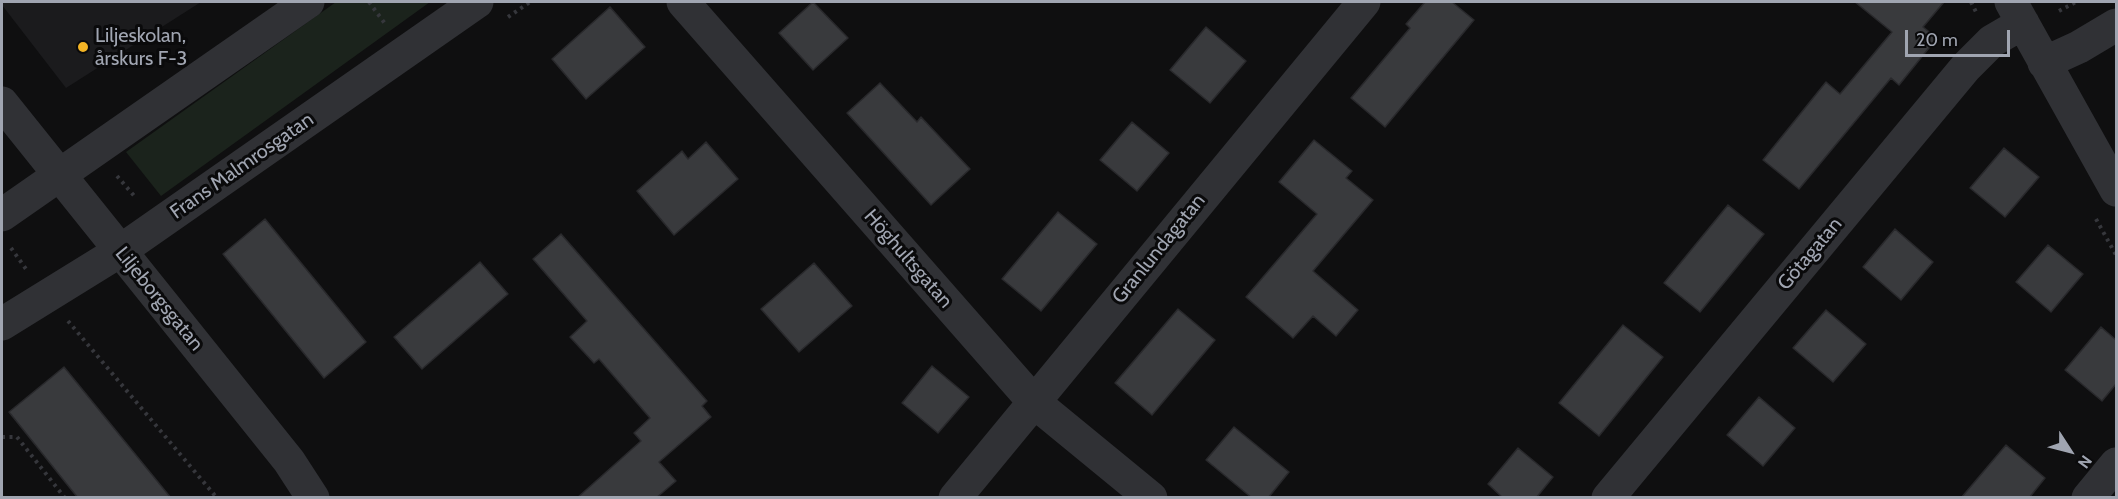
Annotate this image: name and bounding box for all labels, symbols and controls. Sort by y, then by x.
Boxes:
scale bar [1908,18,2013,56]
place label: Liljeskolan, årskurs F-3 [95,24,187,71]
text: 20 m [1916,29,1958,51]
marker: Liljeskolan, årskurs F-3 [76,40,90,54]
street label: Frans Malmrosgatan [166,108,318,224]
street label: Granlundagatan [1107,189,1211,309]
street label: Höghultsgatan [859,205,957,313]
street label: Götagatan [1773,213,1847,295]
street label: Liljeborgsgatan [110,242,208,356]
north arrow [2040,421,2100,481]
text: N [2074,452,2096,472]

